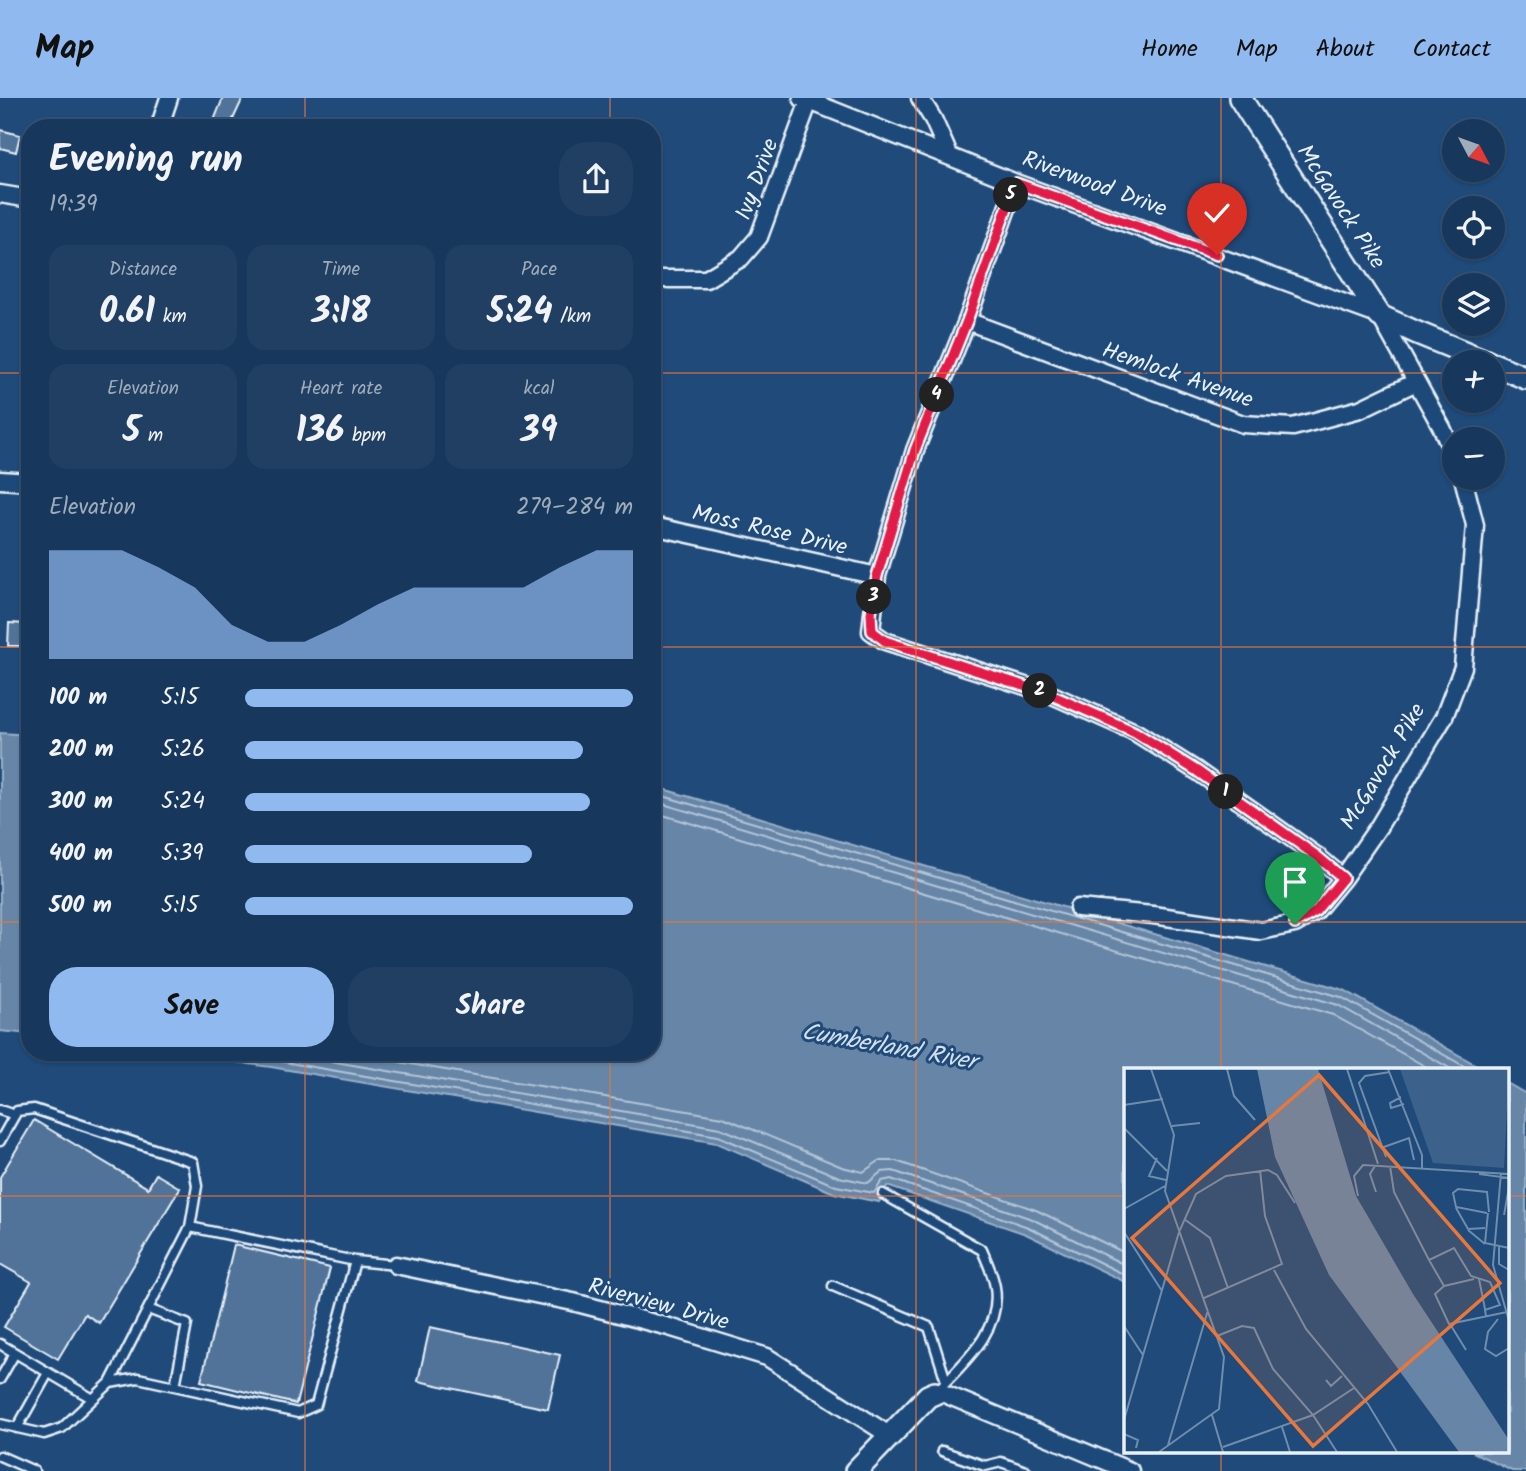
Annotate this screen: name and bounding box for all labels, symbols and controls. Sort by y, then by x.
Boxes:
text: Map [35,23,95,76]
text: Home [1141,30,1198,69]
text: Map [1236,30,1278,69]
text: About [1316,30,1374,69]
text: Contact [1412,30,1491,69]
north arrow [1442,119,1505,182]
map controls [1442,119,1505,490]
text: Evening run [49,131,243,191]
street label: Ivy Drive [726,134,789,226]
street label: McGavock Pike [1286,137,1394,277]
button: share [559,142,633,216]
street label: Riverwood Drive [1017,142,1172,228]
pin: 5 [993,178,1028,212]
text: 5 [1006,179,1015,209]
pin [1187,183,1247,255]
text: 19:39 [49,187,97,223]
icon: check [1198,194,1236,232]
button: locate [1442,196,1505,259]
text: Distance [109,255,177,285]
text: Time [322,255,360,285]
text: Pace [521,255,557,285]
button: layers [1442,273,1505,336]
text: 0.61 [99,285,155,341]
text: 3:18 [312,285,370,341]
text: 5:24 [487,285,553,341]
text: km [155,302,187,332]
text: /km [553,302,591,332]
street label: Hemlock Avenue [1097,333,1258,419]
button: + [1442,350,1505,413]
text: Elevation [107,374,179,404]
text: Heart rate [300,374,382,404]
text: kcal [524,374,554,404]
pin: 4 [920,378,954,412]
text: 4 [931,379,942,409]
text: 5 [123,404,140,460]
text: 136 [296,404,344,460]
text: 39 [521,404,557,460]
text: m [140,421,163,451]
text: bpm [344,421,386,451]
button: − [1442,427,1505,490]
text: Elevation [49,490,136,526]
text: 279–284 m [516,490,633,526]
street label: Moss Rose Drive [688,496,851,566]
pin: 3 [856,580,892,614]
text: 3 [868,581,879,611]
pin: 2 [1023,674,1058,708]
text: 2 [1034,675,1045,705]
text: 100 m [49,680,107,716]
text: 5:15 [161,680,199,716]
street label: McGavock Pike [1332,697,1436,837]
text: 200 m [49,732,114,768]
text: 5:26 [161,732,205,768]
pin: 1 [1208,774,1244,810]
text: 1 [1223,776,1228,806]
text: 300 m [49,784,113,820]
text: 5:24 [161,784,205,820]
text: 400 m [49,836,113,872]
text: 5:39 [161,836,203,872]
pin [1265,852,1325,924]
icon: arrive [1276,863,1314,901]
text: 500 m [49,888,112,924]
text: 5:15 [161,888,199,924]
button: Save [49,967,334,1047]
button: Share [348,967,633,1047]
water label: Cumberland River [798,1013,984,1083]
inset map [1124,1068,1508,1454]
street label: Riverview Drive [584,1269,733,1341]

